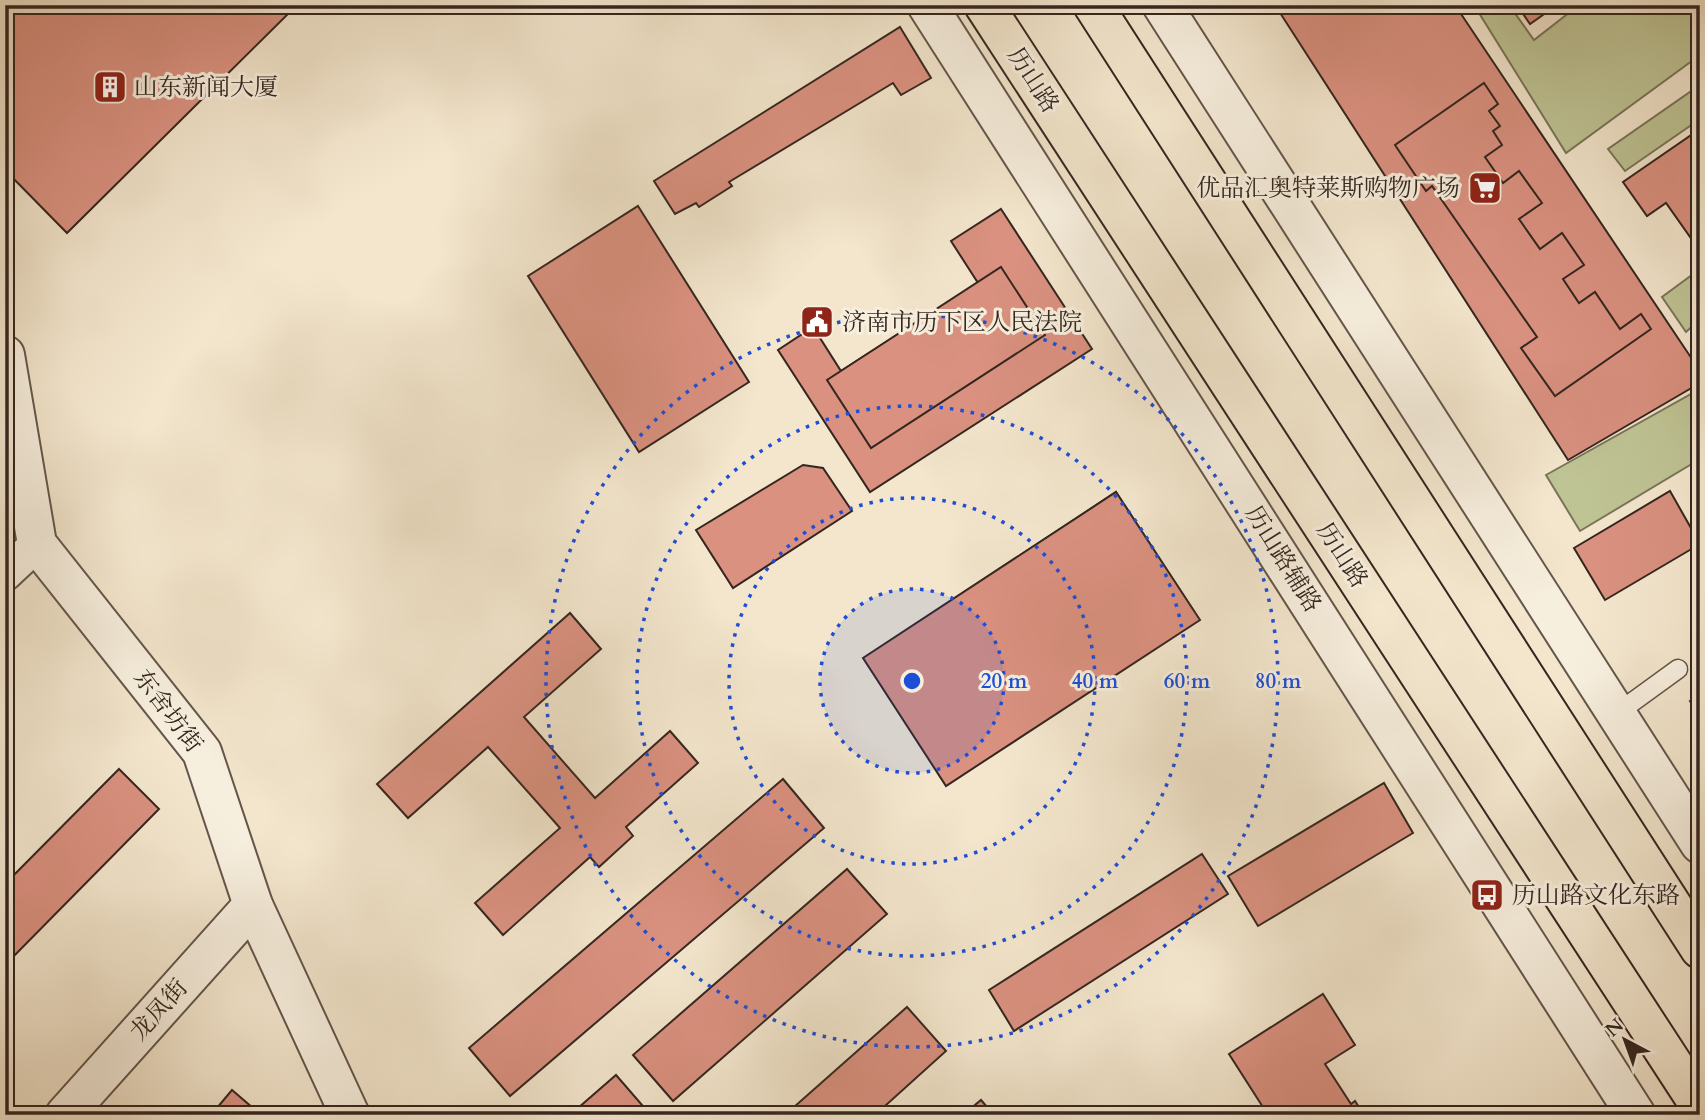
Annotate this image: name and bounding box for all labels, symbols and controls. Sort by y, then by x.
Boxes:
street label: 历山路 [1000,41,1066,119]
building icon: 山东新闻大厦 [91,68,129,106]
place label: 山东新闻大厦 [134,71,278,104]
supermarket icon: 优品汇奥特莱斯购物广场 [1466,169,1504,207]
place label: 优品汇奥特莱斯购物广场 [1196,172,1460,205]
public building icon: 济南市历下区人民法院 [798,303,836,341]
place label: 济南市历下区人民法院 [842,306,1082,339]
street label: 历山路辅路 [1237,499,1329,619]
street label: 历山路 [1309,516,1375,594]
street label: 东舍坊街 [126,663,210,759]
text: 20 m [981,667,1028,696]
text: 40 m [1072,667,1119,696]
text: 60 m [1164,667,1211,696]
text: 80 m [1255,667,1302,696]
centre of rings [900,669,924,693]
bus stop icon: 历山路文化东路 [1468,876,1506,914]
place label: 历山路文化东路 [1512,879,1680,912]
street label: 龙凤街 [123,972,195,1048]
north arrow [1590,1004,1660,1074]
text: N [1600,1012,1630,1043]

